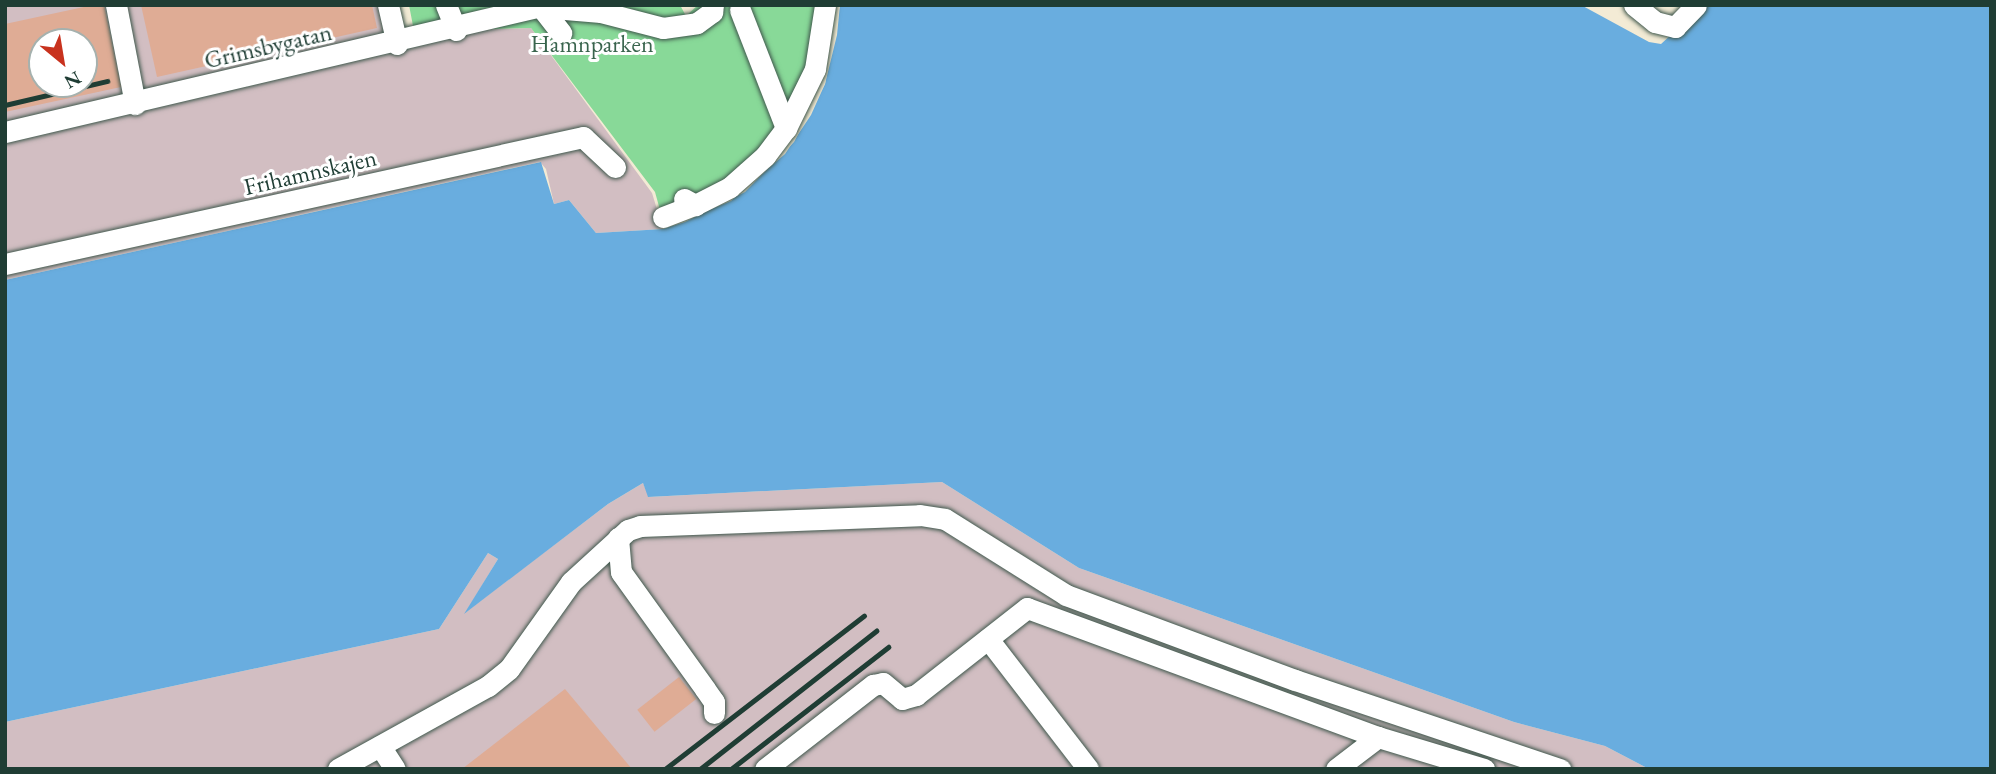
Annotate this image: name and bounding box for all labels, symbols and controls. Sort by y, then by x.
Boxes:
street label: Grimsbygatan [201,17,335,75]
north arrow [28,28,98,98]
park label: Hamnparken [530,30,654,58]
text: N [60,65,86,95]
street label: Frihamnskajen [241,143,379,201]

